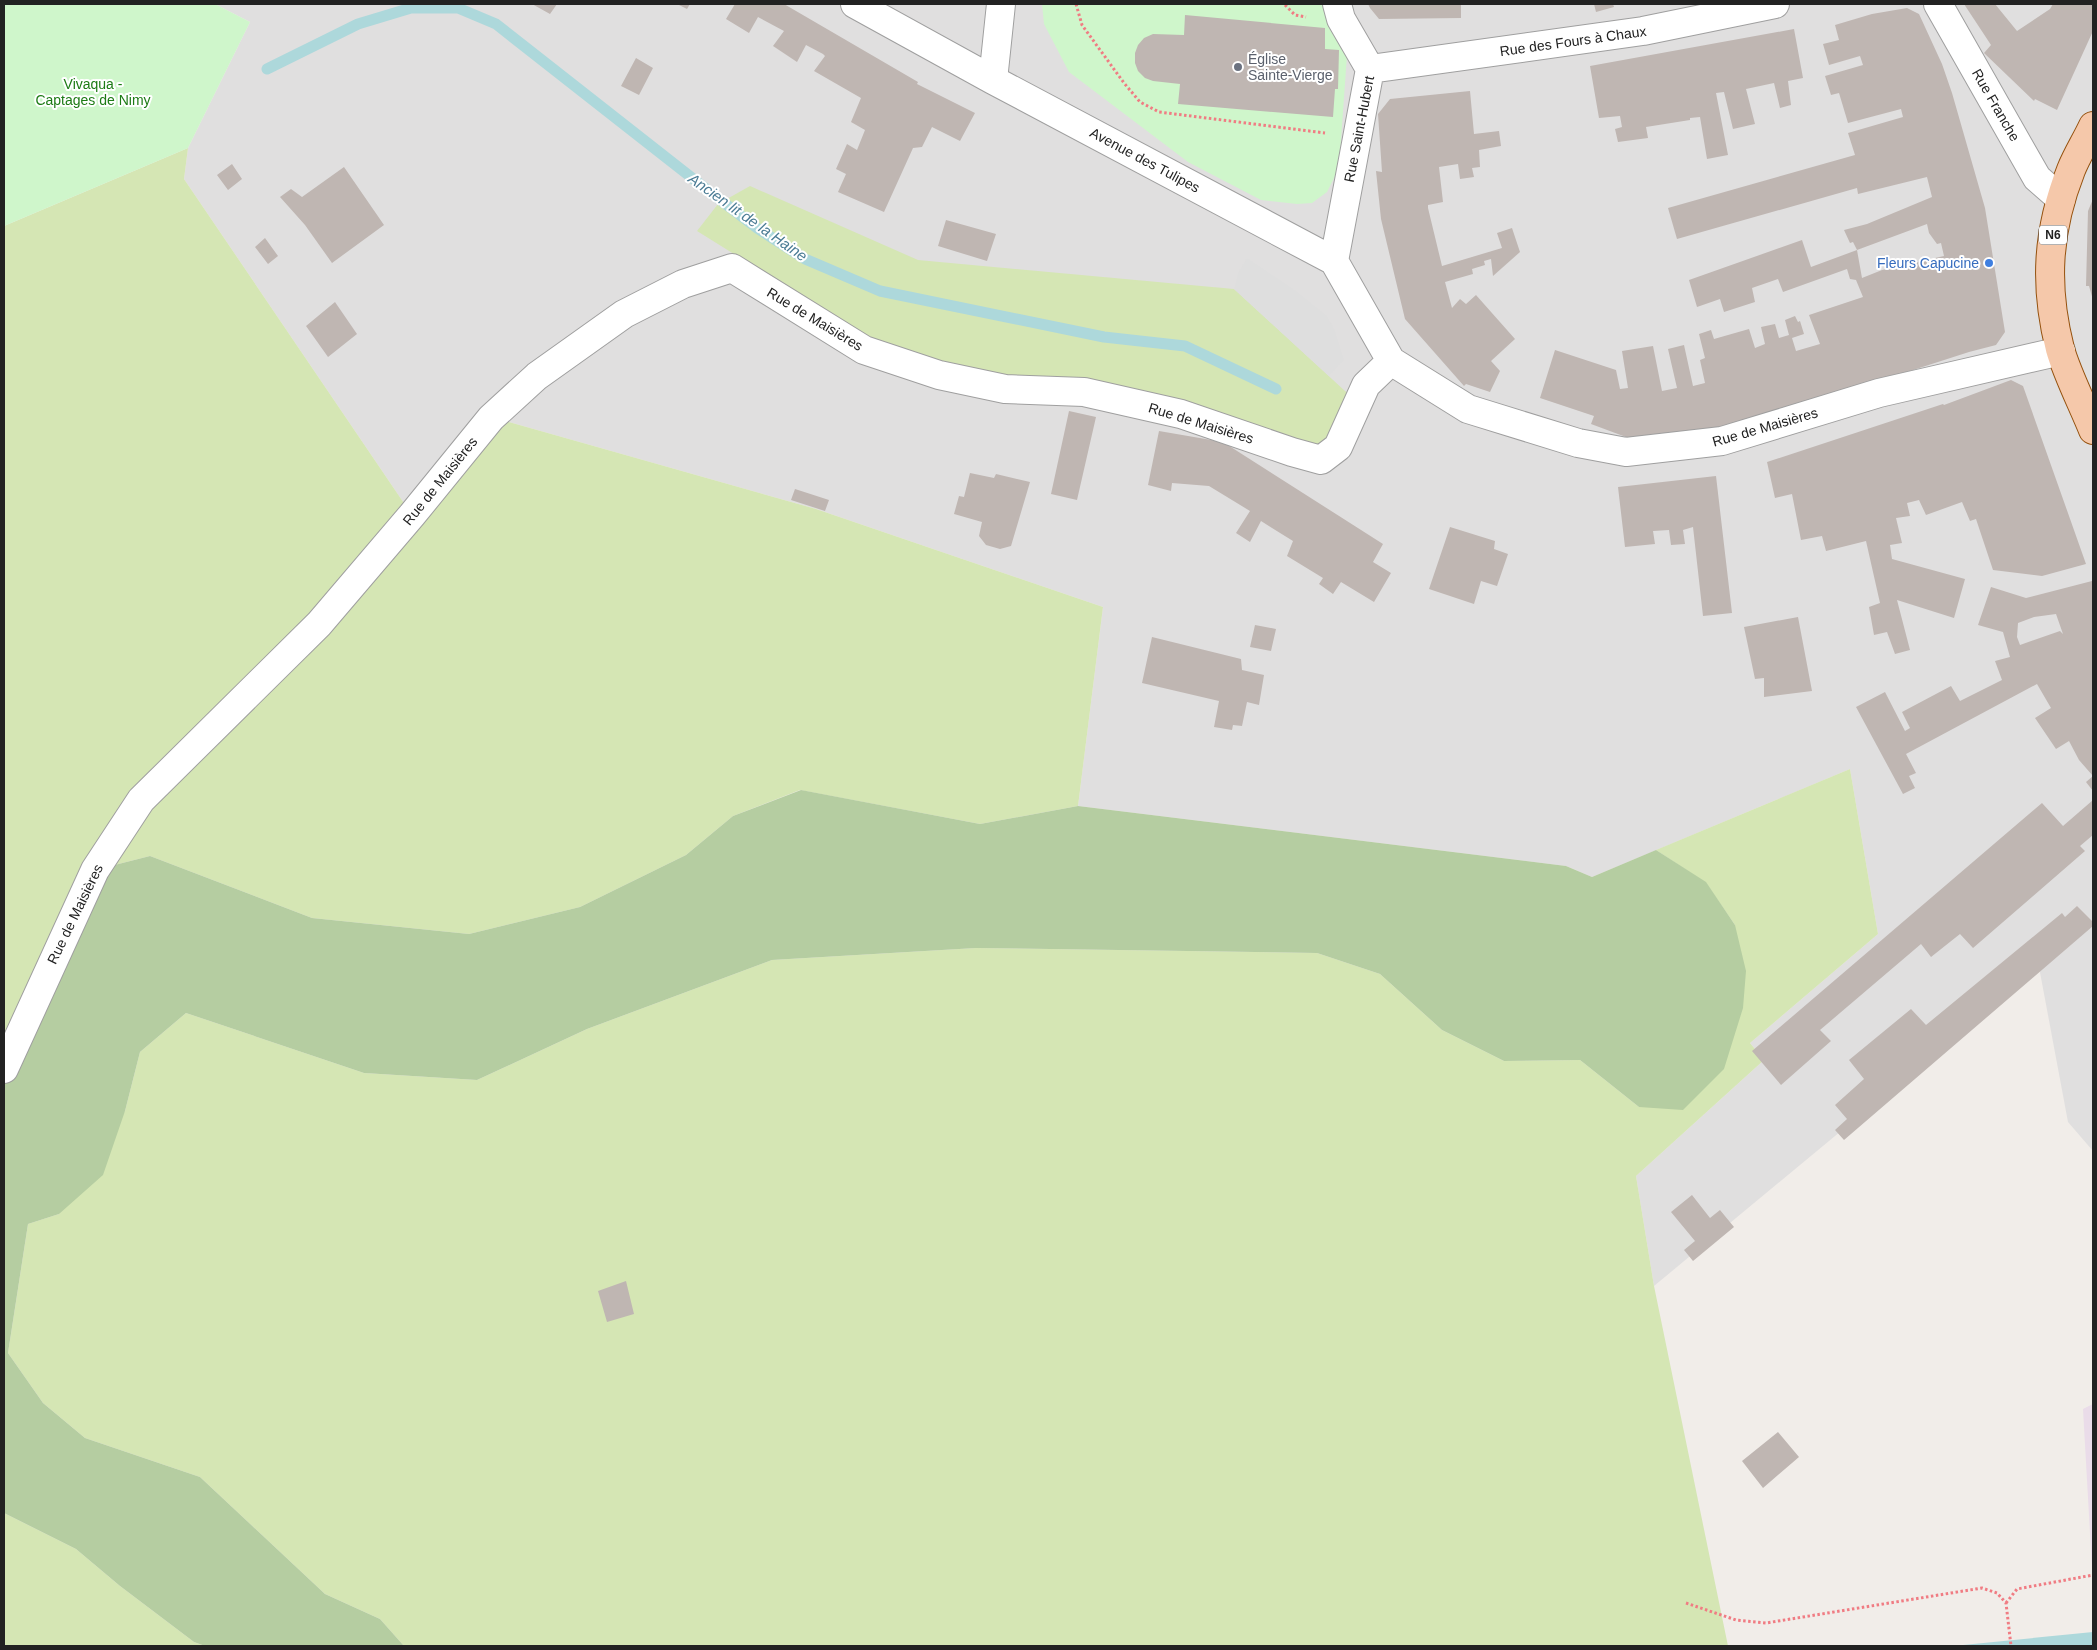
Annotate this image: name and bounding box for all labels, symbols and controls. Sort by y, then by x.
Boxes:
street label: Rue des Fours à Chaux [1499,23,1647,59]
place label: Église Sainte-Vierge [1248,51,1333,83]
marker: Église Sainte-Vierge [1232,61,1244,73]
street label: Rue Franche [1969,66,2023,144]
street label: Rue Saint-Hubert [1341,74,1377,184]
park label: Vivaqua - Captages de Nimy [35,76,151,108]
street label: Avenue des Tulipes [1087,124,1203,196]
water label: Ancien lit de la Haine [685,169,811,264]
road number: N6 [2039,226,2067,244]
place label: Fleurs Capucine [1877,255,1979,271]
marker: Fleurs Capucine [1983,257,1995,269]
street label: Rue de Maisières [764,284,866,354]
street label: Rue de Maisières [1147,399,1255,447]
street label: Rue de Maisières [1710,404,1820,450]
street label: Rue de Maisières [400,434,480,528]
street label: Rue de Maisières [44,862,106,966]

